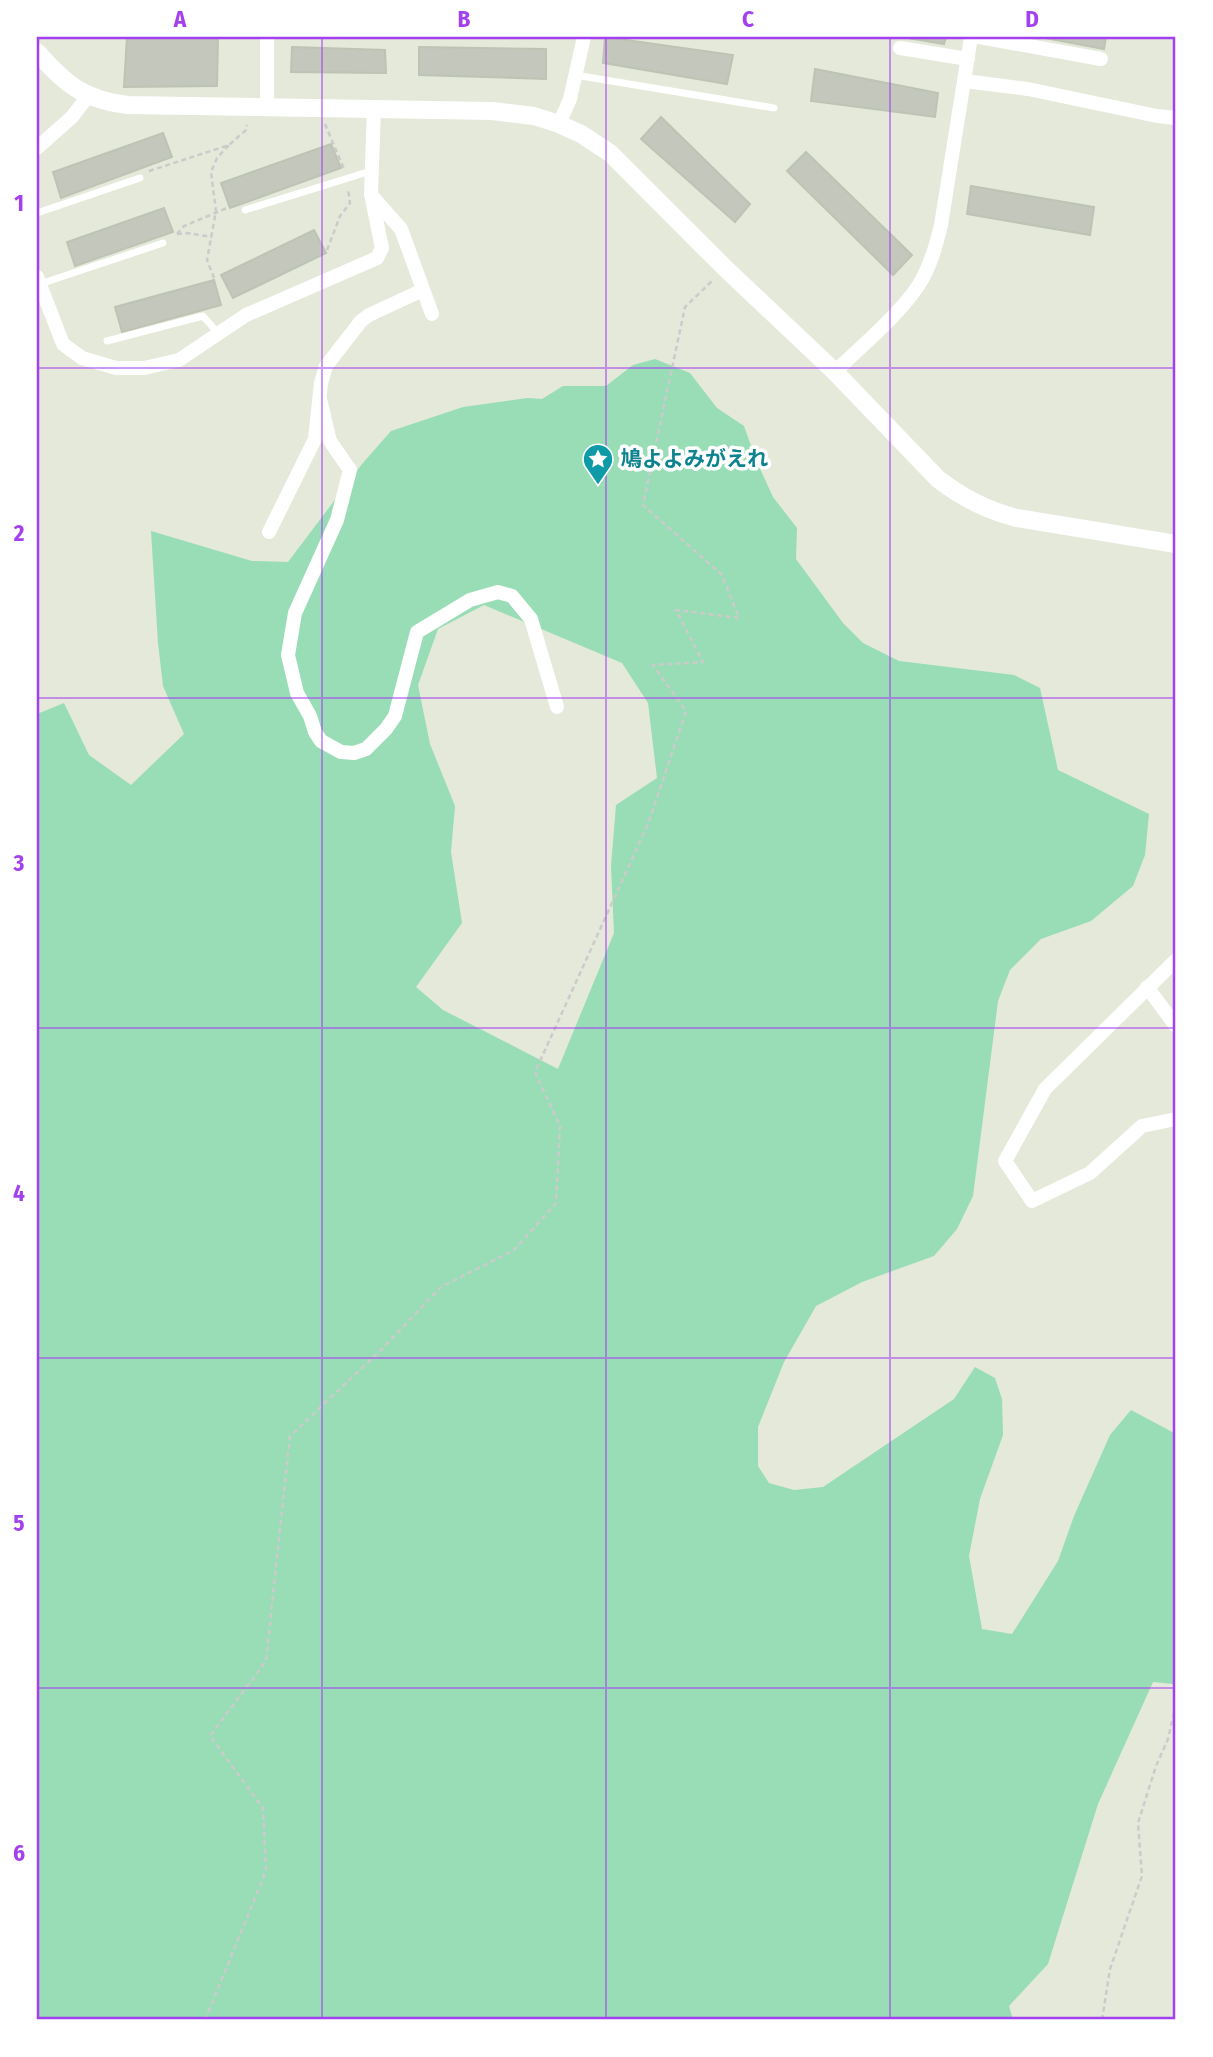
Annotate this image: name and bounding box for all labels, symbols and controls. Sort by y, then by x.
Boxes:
text: A [173,5,187,33]
text: B [458,5,471,33]
text: C [742,5,754,33]
text: D [1025,5,1039,33]
text: 1 [14,189,24,217]
place icon: 鳩よよみがえれ [581,442,615,486]
place label: 鳩よよみがえれ [621,446,768,472]
text: 2 [13,519,25,547]
text: 3 [13,849,25,877]
text: 4 [13,1179,25,1207]
text: 5 [13,1509,25,1537]
text: 6 [13,1839,25,1867]

